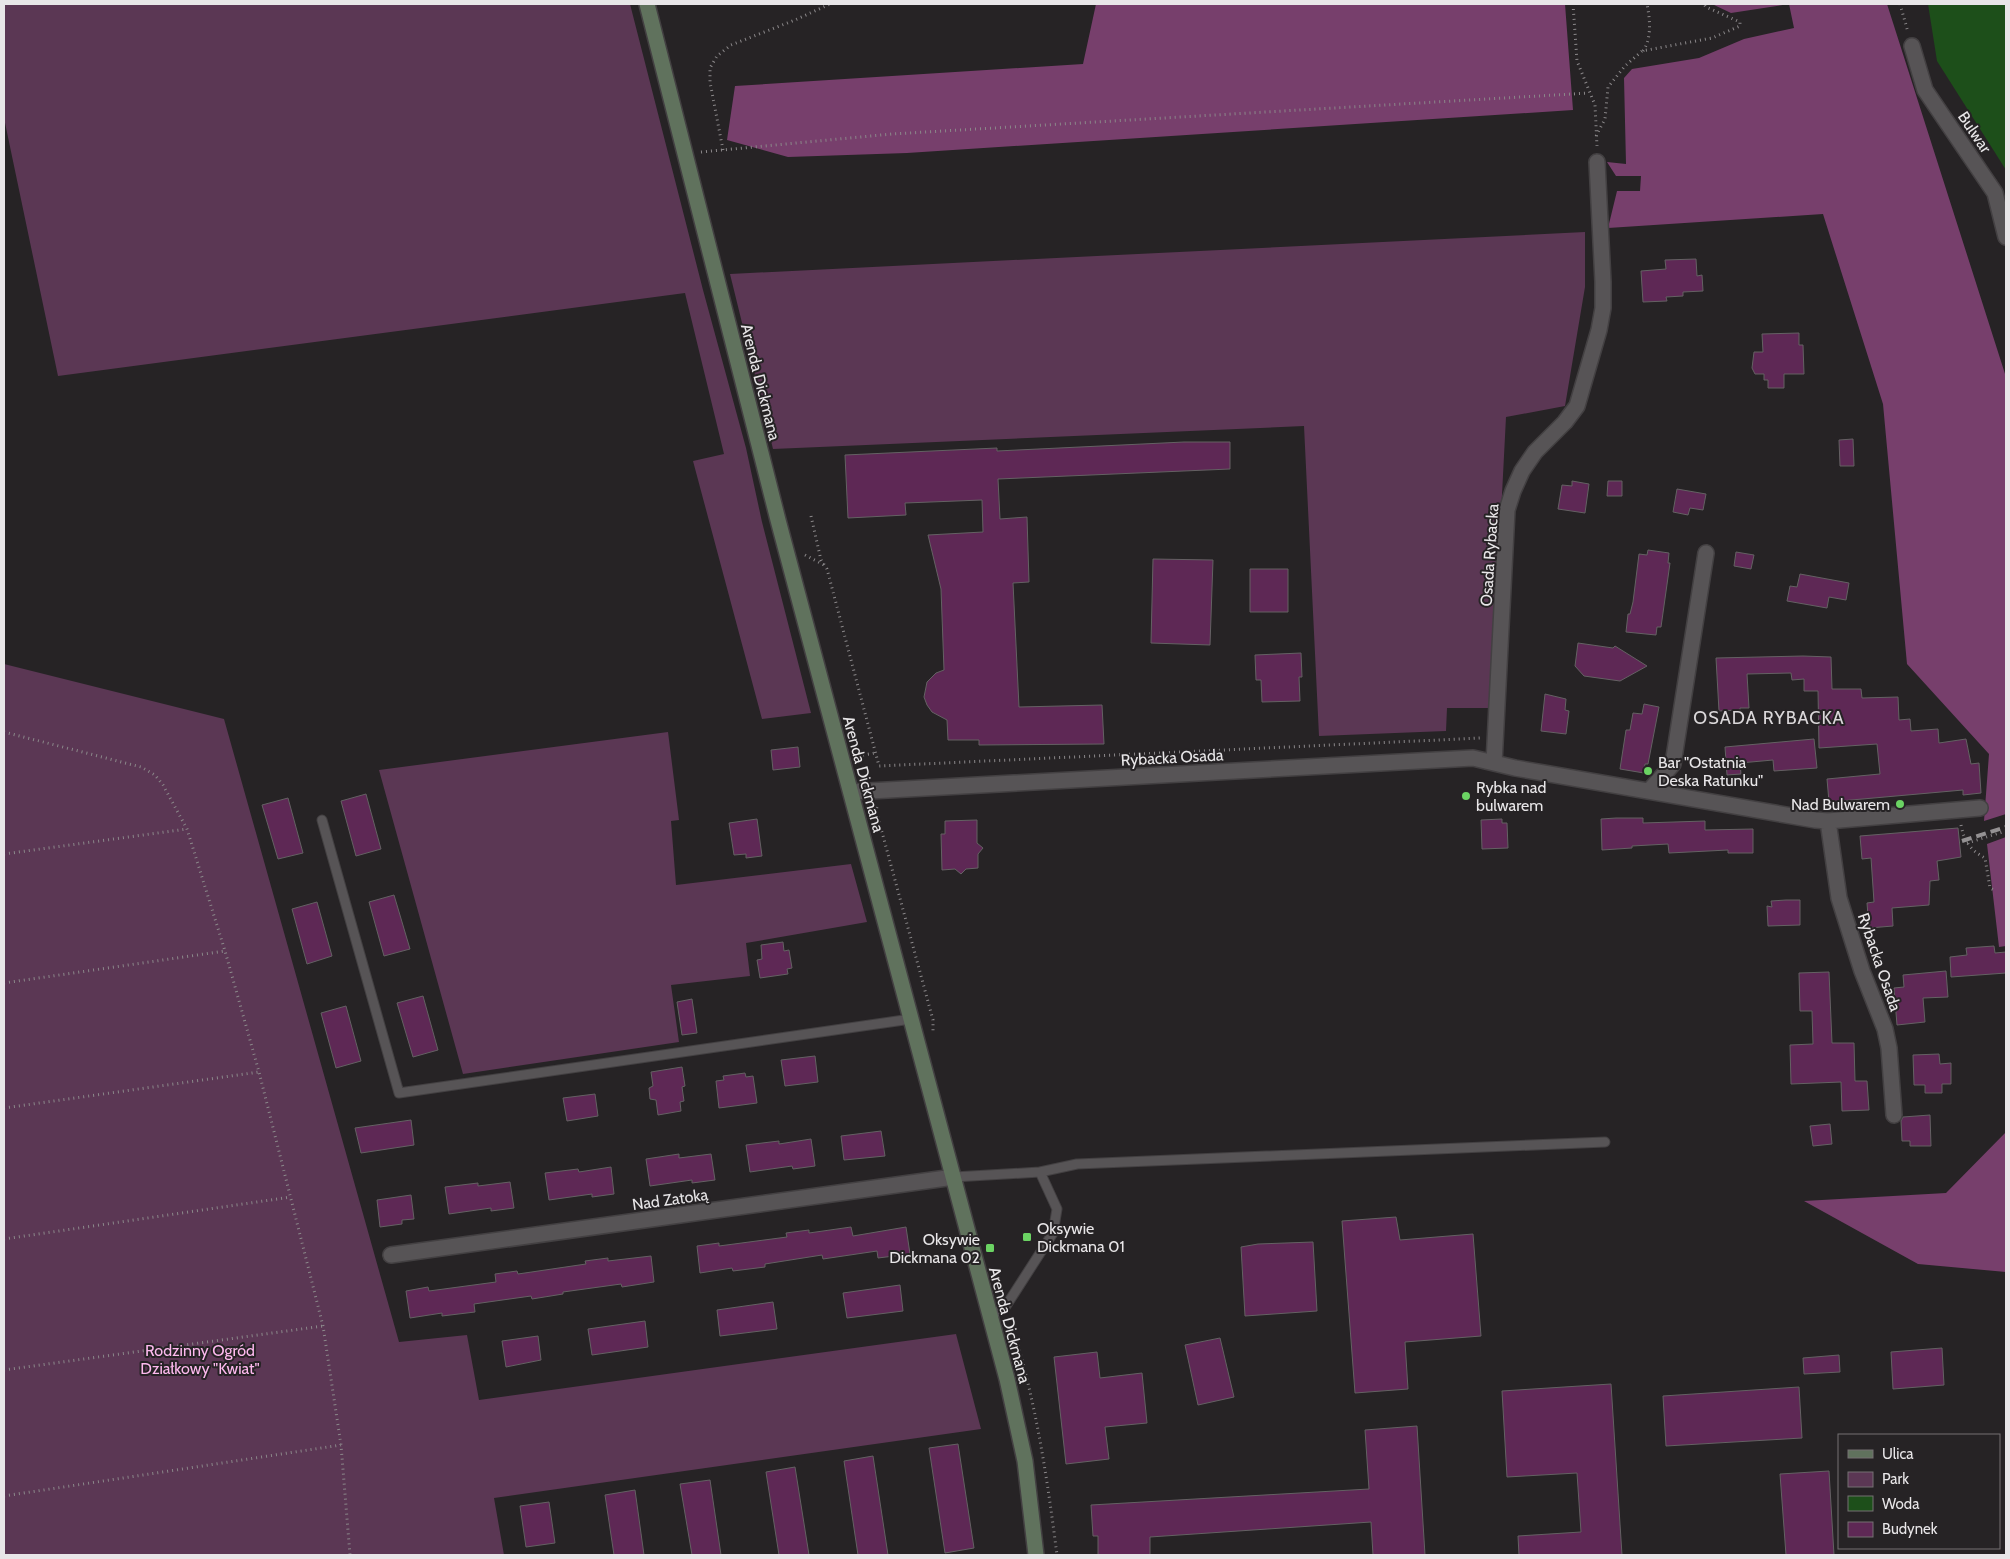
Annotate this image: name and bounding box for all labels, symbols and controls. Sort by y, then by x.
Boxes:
street label: Bulwar [1954,108,1996,157]
street label: Arenda Dickmana [737,322,784,443]
street label: Osada Rybacka [1476,503,1503,607]
district label: OSADA RYBACKA [1693,707,1845,729]
street label: Arenda Dickmana [839,714,888,835]
street label: Rybacka Osada [1120,745,1224,770]
place label: Bar "Ostatnia Deska Ratunku" [1658,753,1763,790]
marker: Bar "Ostatnia Deska Ratunku" [1642,765,1654,777]
place label: Rybka nad bulwarem [1476,778,1546,815]
marker: Rybka nad bulwarem [1460,790,1472,802]
place label: Nad Bulwarem [1791,795,1890,814]
marker: Nad Bulwarem [1894,798,1906,810]
street label: Rybacka Osada [1854,910,1905,1014]
street label: Nad Zatoką [631,1185,710,1214]
place label: Oksywie Dickmana 01 [1037,1219,1125,1256]
place label: Oksywie Dickmana 02 [889,1230,980,1267]
marker: Oksywie Dickmana 01 [1021,1231,1033,1243]
marker: Oksywie Dickmana 02 [984,1242,996,1254]
street label: Arenda Dickmana [985,1265,1034,1386]
park label: Rodzinny Ogród Działkowy "Kwiat" [140,1341,260,1378]
legend [1838,1434,2000,1549]
text: Ulica [1882,1445,1914,1463]
text: Park [1882,1470,1909,1488]
text: Woda [1882,1495,1920,1513]
text: Budynek [1882,1520,1938,1538]

